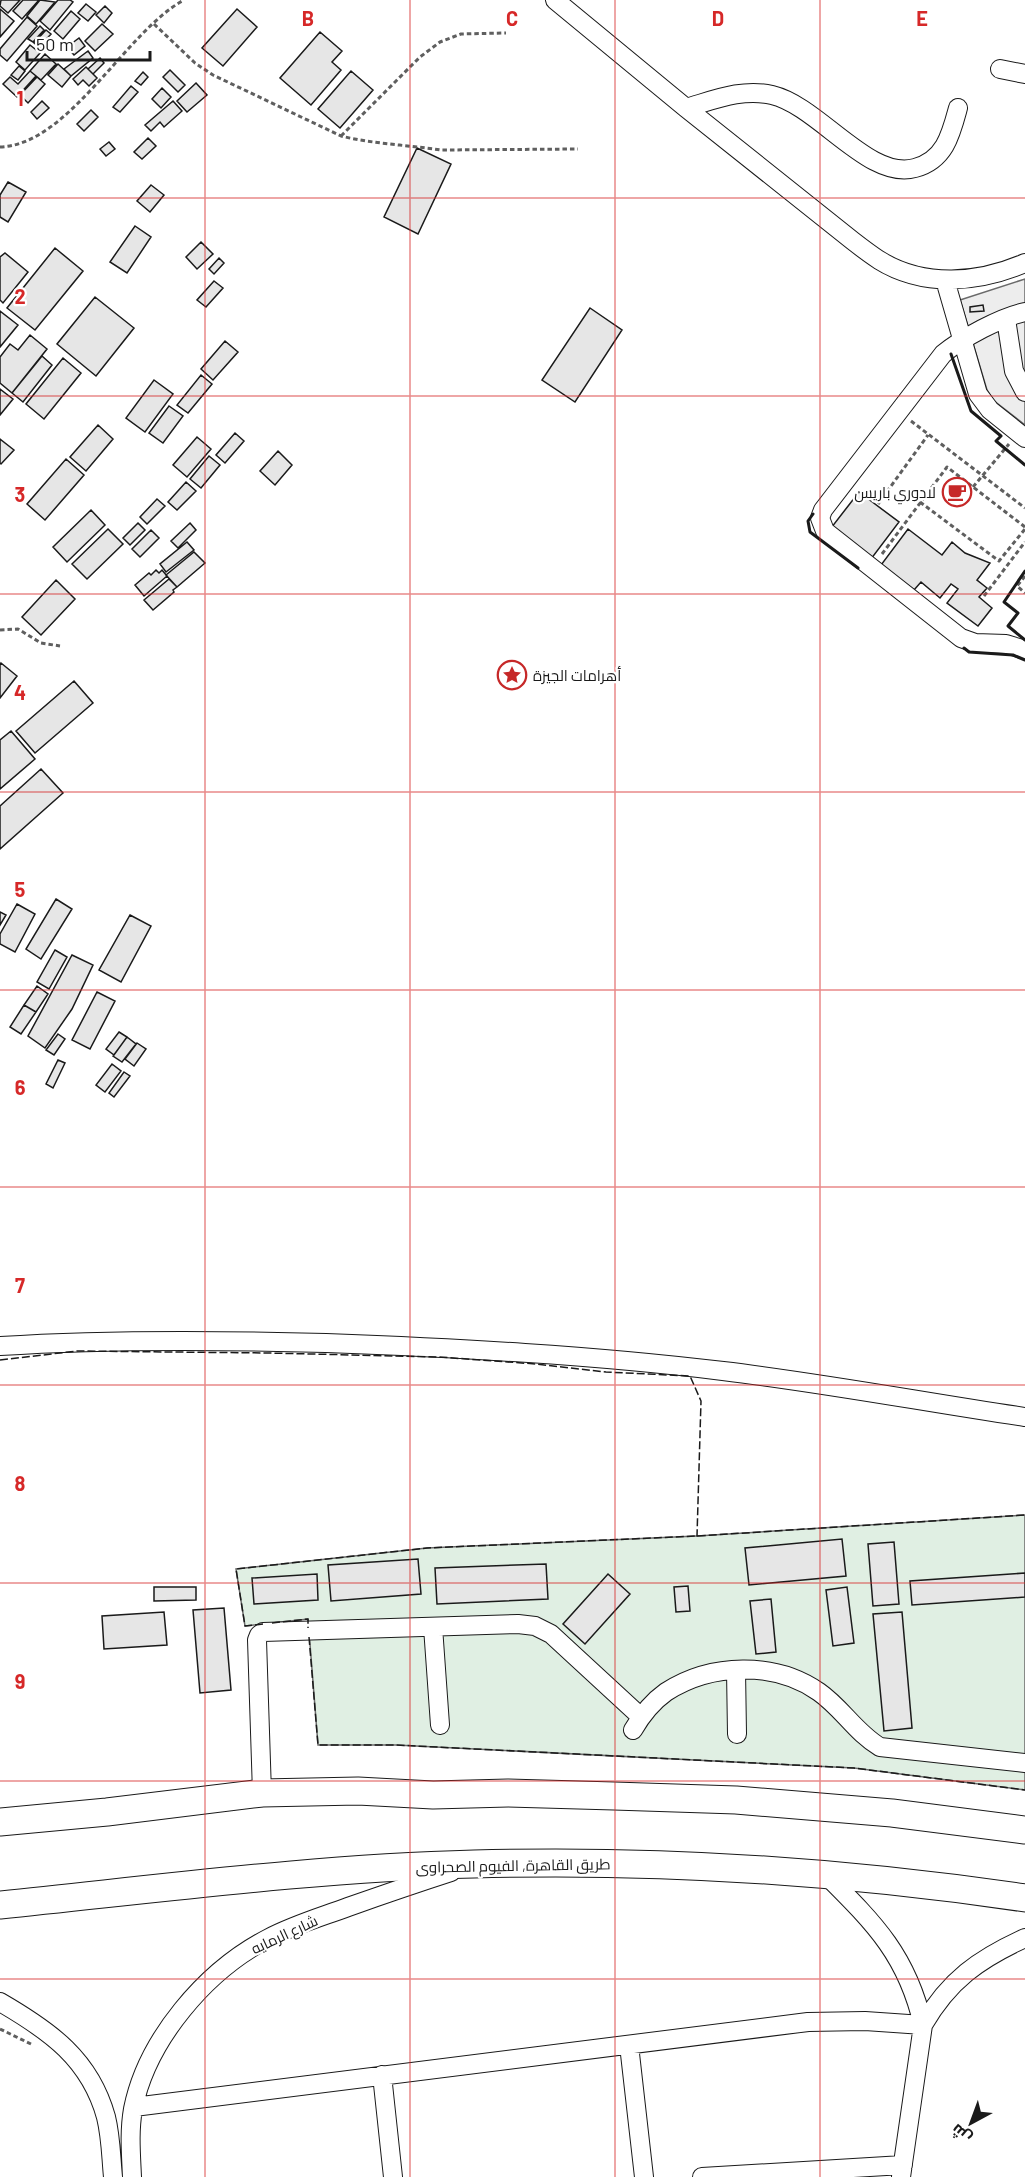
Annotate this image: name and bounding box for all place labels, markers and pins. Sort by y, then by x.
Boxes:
cafe icon: لادوري باريس [941,476,973,508]
place label: لادوري باريس [854,483,936,505]
place icon: أهرامات الجيزة [496,659,528,691]
place label: أهرامات الجيزة [533,666,621,685]

